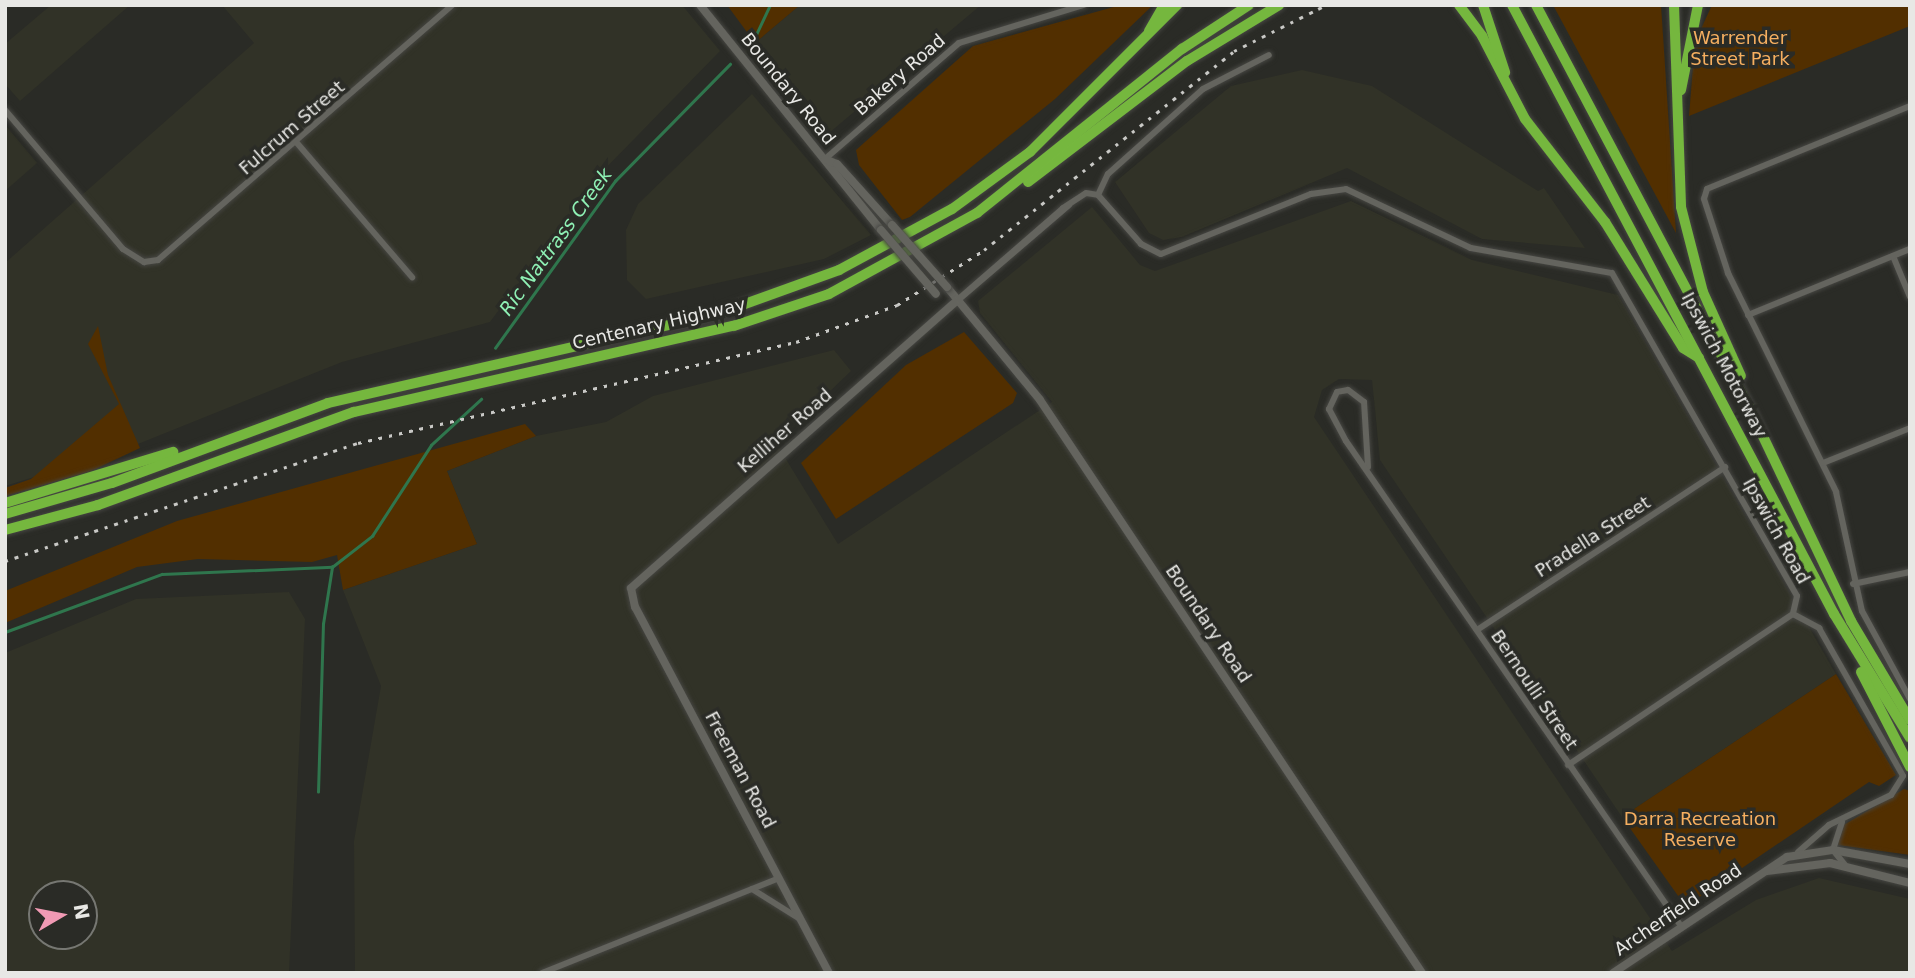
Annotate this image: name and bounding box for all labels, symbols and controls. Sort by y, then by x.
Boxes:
park label: Warrender Street Park [1690,28,1790,70]
street label: Boundary Road [736,29,840,149]
street label: Bakery Road [850,30,950,120]
street label: Fulcrum Street [235,76,349,180]
water label: Ric Nattrass Creek [495,164,617,320]
street label: Ipswich Motorway [1677,289,1771,441]
street label: Centenary Highway [570,294,748,354]
street label: Kelliher Road [733,384,837,478]
street label: Ipswich Road [1738,474,1814,588]
street label: Pradella Street [1531,492,1655,582]
street label: Boundary Road [1161,561,1255,687]
street label: Bernoulli Street [1486,626,1582,754]
street label: Freeman Road [700,708,780,832]
park label: Darra Recreation Reserve [1624,809,1776,852]
street label: Archerfield Road [1610,859,1746,961]
north arrow [28,880,98,950]
text: N [69,902,94,921]

